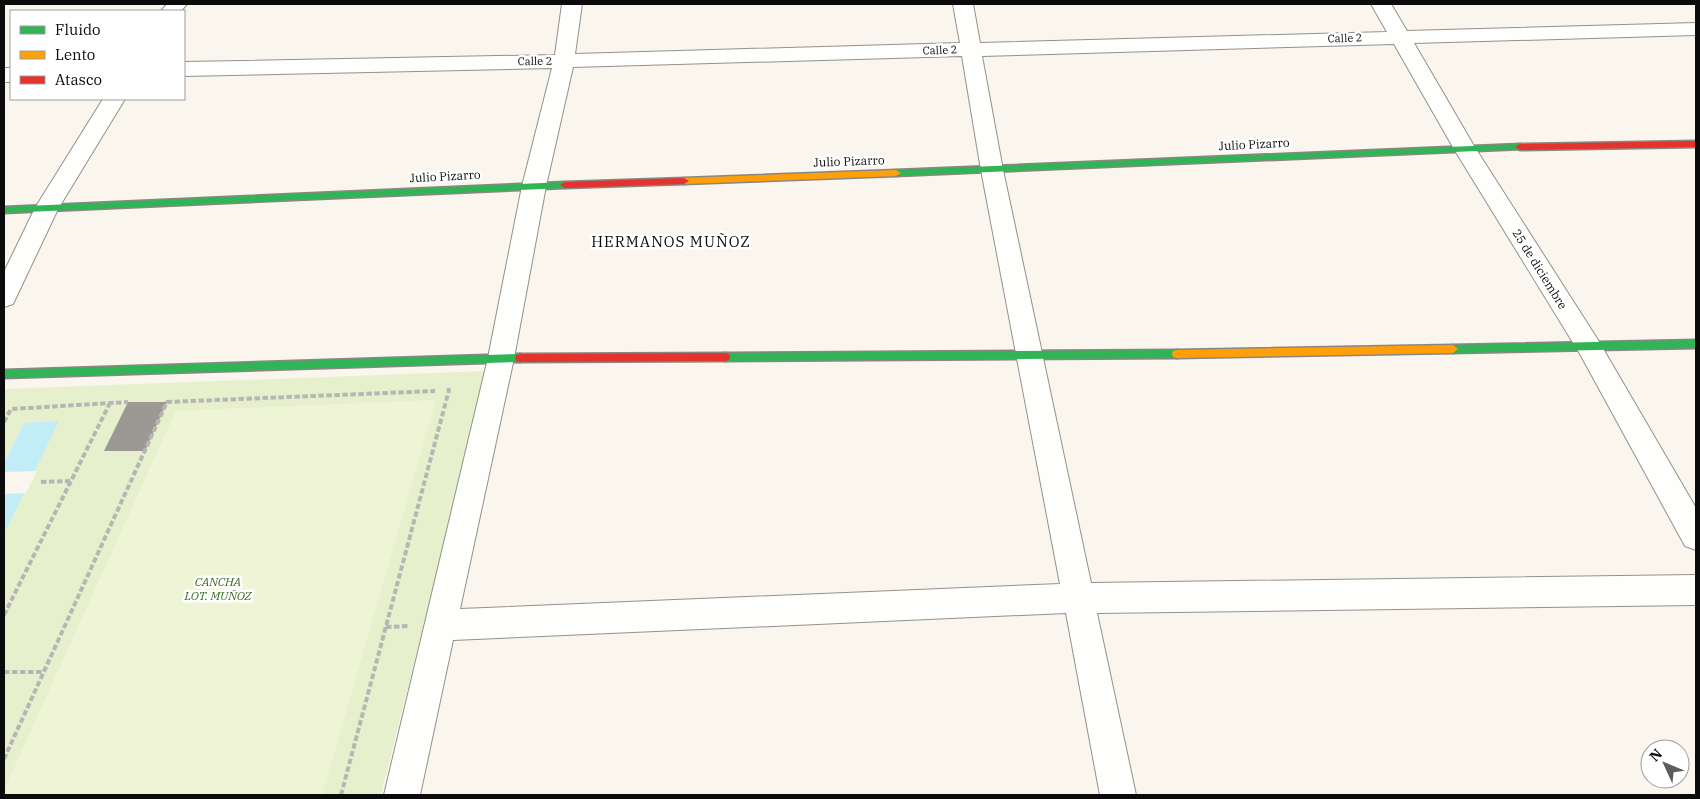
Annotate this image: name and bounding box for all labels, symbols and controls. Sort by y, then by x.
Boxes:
legend [10,10,185,100]
text: Fluido [55,20,100,39]
street label: Calle 2 [1327,30,1363,46]
street label: Calle 2 [922,42,958,58]
text: Lento [55,45,95,64]
street label: Calle 2 [518,54,552,68]
text: Atasco [55,70,102,89]
street label: Julio Pizarro [1218,135,1290,153]
street label: Julio Pizarro [813,152,885,170]
street label: Julio Pizarro [409,167,481,185]
street label: 25 de diciembre [1509,226,1571,312]
district label: HERMANOS MUÑOZ [591,232,751,251]
park label: CANCHA LOT. MUÑOZ [183,574,253,603]
north arrow [1640,739,1690,789]
text: N [1645,745,1666,765]

